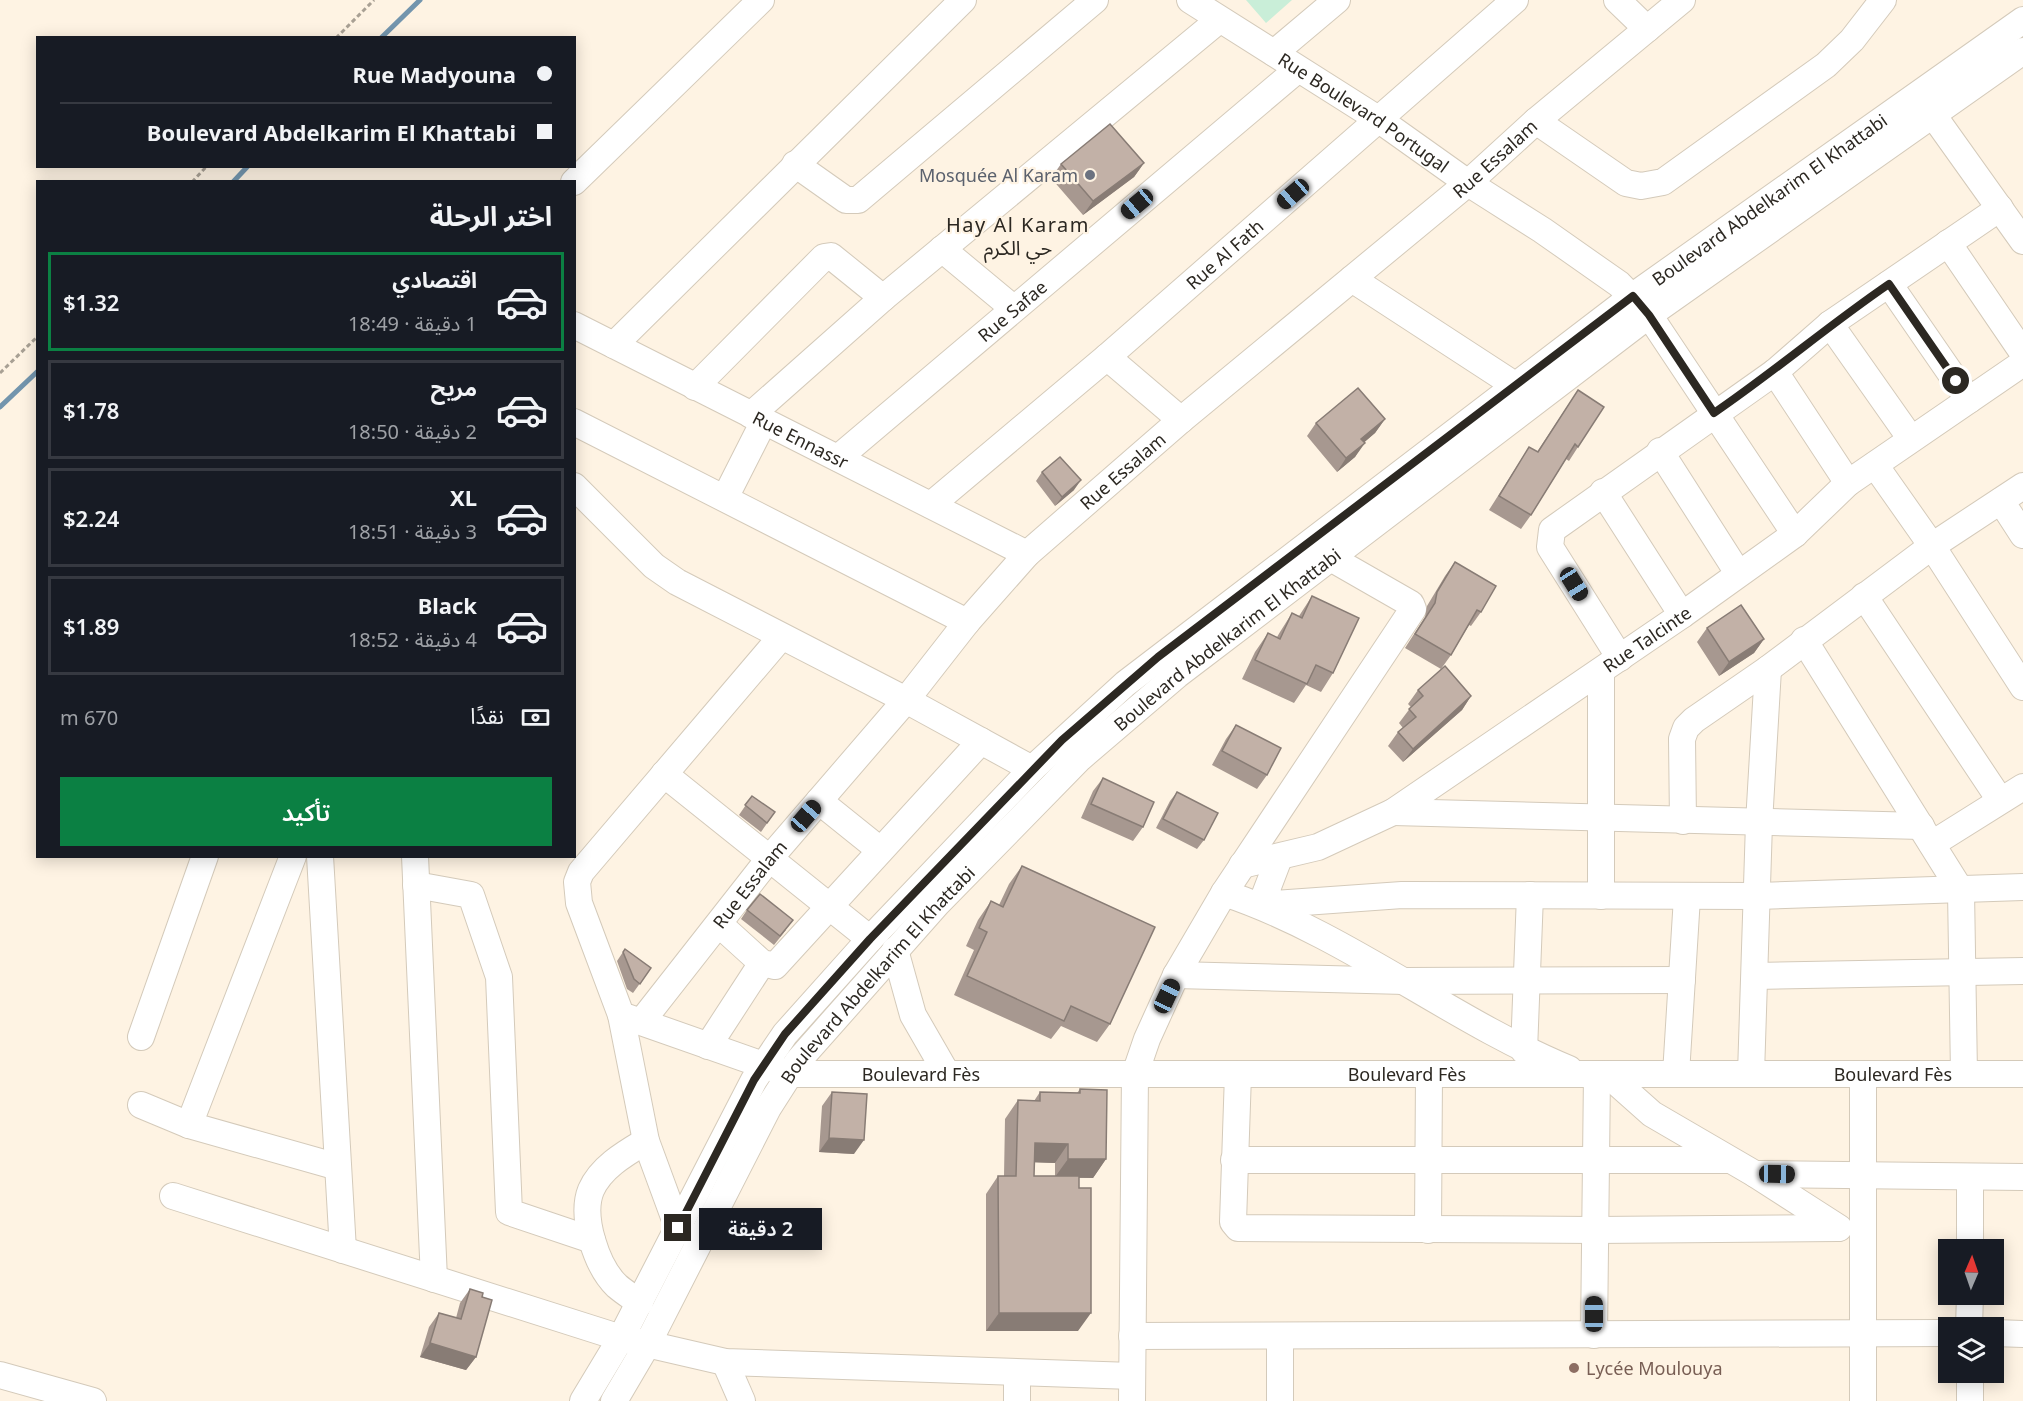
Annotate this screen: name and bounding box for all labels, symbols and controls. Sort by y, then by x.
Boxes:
street label: Rue Boulevard Portugal [1274,47,1454,178]
text: Rue Madyouna [352,59,516,89]
street label: Boulevard Abdelkarim El Khattabi [1647,108,1892,291]
street label: Rue Essalam [1447,114,1542,203]
text: Boulevard Abdelkarim El Khattabi [147,117,516,147]
place label: Mosquée Al Karam [919,163,1078,187]
marker: Mosquée Al Karam [1083,168,1097,182]
car [1274,175,1312,213]
car [1117,186,1157,222]
text: اختر الرحلة [430,197,552,234]
district label: Hay Al Karam حي الكرم [946,211,1090,263]
street label: Rue Al Fath [1181,214,1268,295]
text: اقتصادي [392,264,477,294]
icon: car [495,275,549,329]
street label: Rue Safae [972,275,1052,347]
text: $1.32 [63,287,119,317]
text: 1 دقيقة · 18:49 [348,310,477,337]
route start [1942,367,1969,394]
text: مريح [431,372,477,402]
icon: car [495,383,549,437]
text: $1.78 [63,395,119,425]
street label: Rue Ennassr [749,405,853,474]
text: 2 دقيقة · 18:50 [348,418,477,445]
street label: Rue Essalam [1075,427,1170,515]
text: XL [450,482,477,512]
icon: car [495,491,549,545]
text: $2.24 [63,503,119,533]
text: 3 دقيقة · 18:51 [348,518,477,545]
street label: Boulevard Abdelkarim El Khattabi [1108,542,1346,736]
car [1557,564,1591,604]
text: Black [418,590,477,620]
icon: car [495,599,549,653]
street label: Rue Talcinte [1598,600,1696,678]
text: $1.89 [63,611,119,641]
text: 4 دقيقة · 18:52 [348,626,477,653]
text: نقدًا [470,700,504,730]
icon: cash [519,701,552,734]
text: 670 m [60,704,118,731]
button: تأكيد [60,777,552,846]
car [787,797,825,835]
street label: Rue Essalam [707,835,792,933]
street label: Boulevard Abdelkarim El Khattabi [775,861,980,1088]
car [1151,976,1183,1016]
street label: Boulevard Fès [862,1062,980,1086]
street label: Boulevard Fès [1348,1062,1466,1086]
street label: Boulevard Fès [1834,1062,1952,1086]
car [1759,1165,1795,1183]
callout: 2 دقيقة [699,1207,822,1249]
route end [664,1214,691,1241]
text: 2 دقيقة [728,1215,793,1242]
north arrow [1938,1239,2004,1305]
map controls [1938,1239,2004,1383]
car [1585,1296,1603,1332]
button: layers [1938,1317,2004,1383]
place label: Lycée Moulouya [1586,1356,1723,1380]
marker: Lycée Moulouya [1567,1361,1581,1375]

